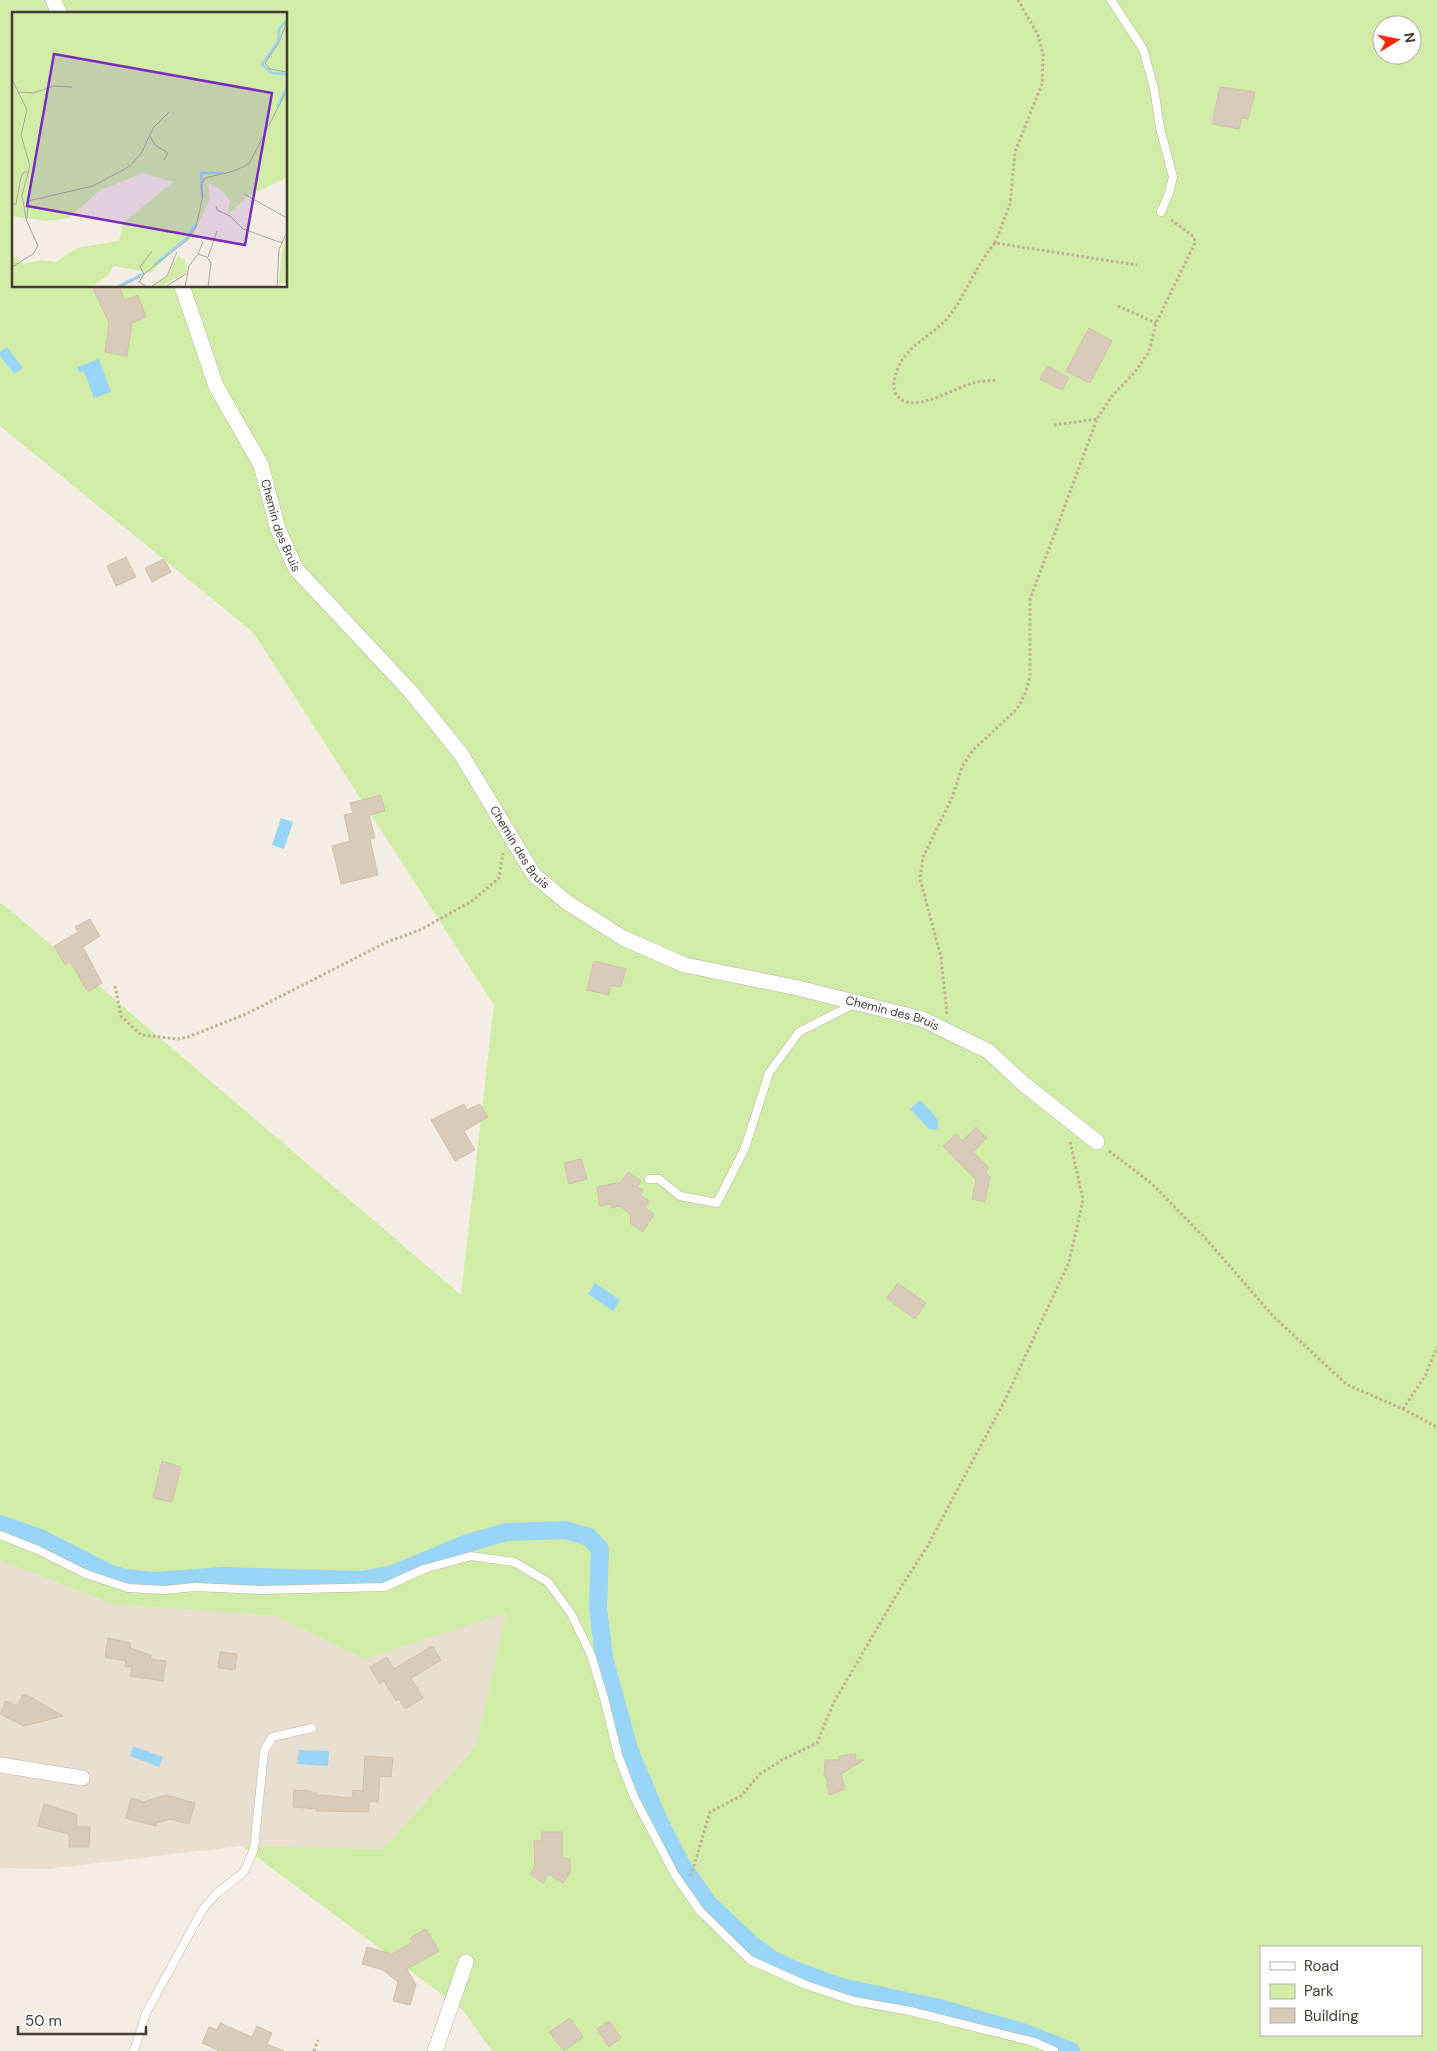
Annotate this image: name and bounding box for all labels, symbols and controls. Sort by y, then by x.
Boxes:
inset map [12,12,288,288]
north arrow [1372,15,1422,65]
text: N [1400,31,1420,44]
street label: Chemin des Bruis [257,477,304,574]
street label: Chemin des Bruis [486,803,553,892]
street label: Chemin des Bruis [844,992,942,1034]
legend [1260,1946,1422,2036]
text: Road [1304,1956,1339,1976]
text: Park [1304,1981,1334,2001]
scale bar [18,2004,145,2036]
text: Building [1304,2006,1359,2026]
text: 50 m [25,2011,62,2031]

